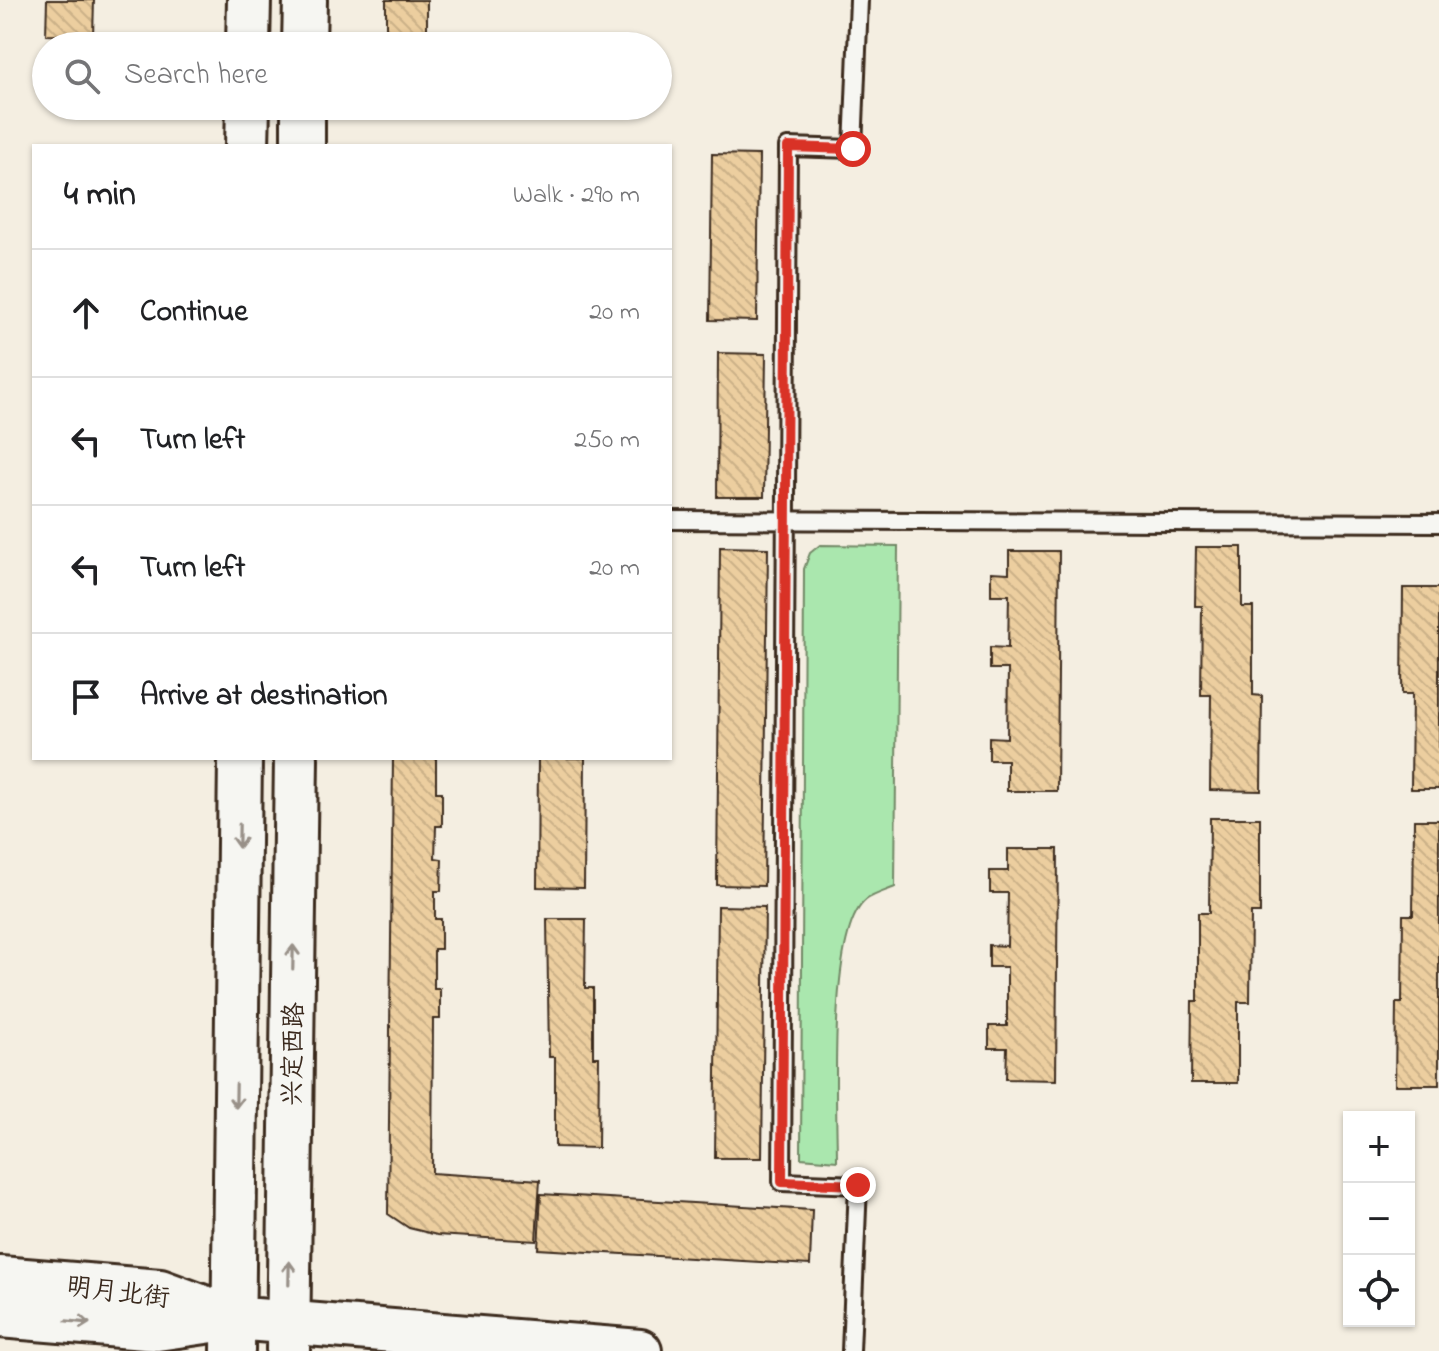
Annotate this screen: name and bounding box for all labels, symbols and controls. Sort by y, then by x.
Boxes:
search box [32,32,672,120]
icon: search [60,54,104,98]
text: Search here [124,54,268,98]
route start [835,131,871,167]
text: 4 min [64,171,136,221]
text: Walk · 290 m [513,177,640,215]
icon: ahead [64,291,108,335]
text: Continue [140,291,248,335]
text: 20 m [589,294,640,332]
icon: left [64,419,108,463]
text: Turn left [140,419,245,463]
text: 250 m [574,422,640,460]
icon: left [64,547,108,591]
text: Turn left [140,547,245,591]
text: 20 m [589,550,640,588]
icon: arrive [64,675,108,719]
text: Arrive at destination [140,675,388,719]
one-way arrow [231,822,247,849]
one-way arrow [285,944,301,971]
street label: 兴定西路 [275,1002,315,1106]
one-way arrow [228,1082,244,1109]
map controls [1343,1111,1415,1327]
button: + [1343,1111,1415,1183]
route end [840,1167,876,1203]
button: − [1343,1183,1415,1255]
button: locate [1343,1255,1415,1327]
one-way arrow [281,1260,297,1287]
street label: 明月北街 [64,1269,172,1319]
one-way arrow [64,1315,91,1330]

